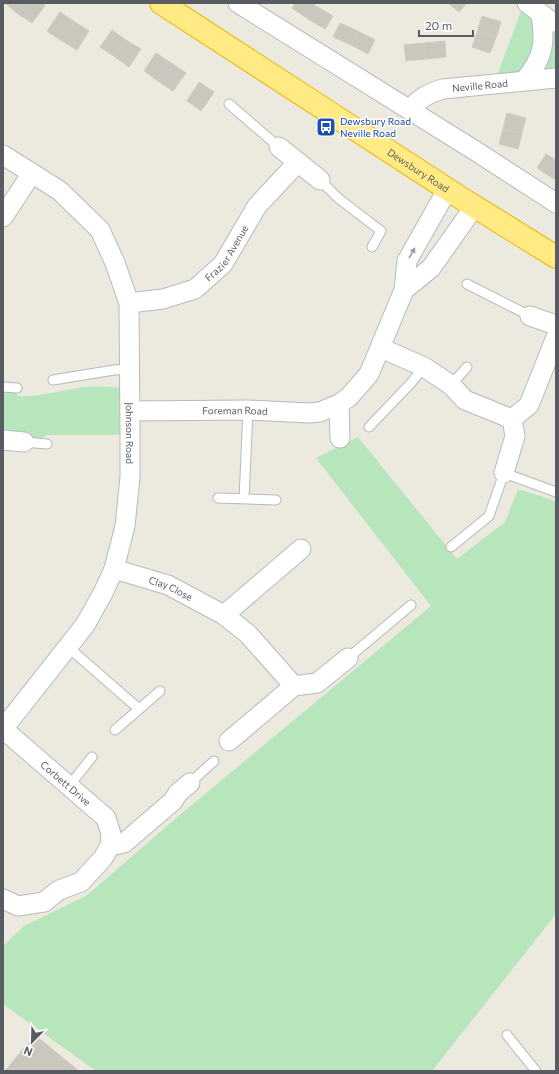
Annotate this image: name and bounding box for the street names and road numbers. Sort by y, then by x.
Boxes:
street label: Neville Road [451,77,509,94]
street label: Dewsbury Road [385,146,452,195]
street label: Frazier Avenue [202,223,250,284]
street label: Johnson Road [124,402,136,464]
street label: Foreman Road [202,404,268,417]
street label: Clay Close [147,574,195,603]
street label: Corbett Drive [38,758,93,808]

